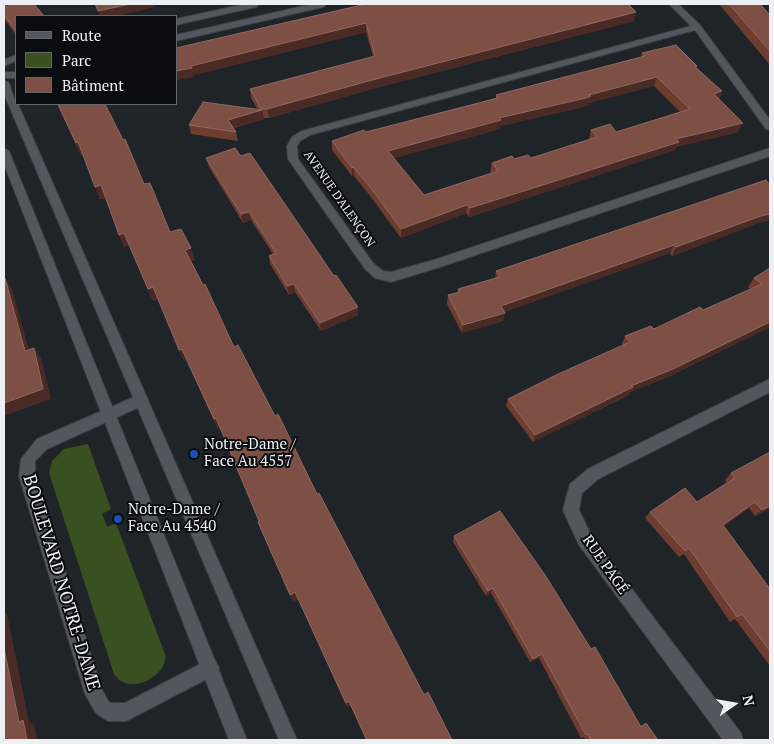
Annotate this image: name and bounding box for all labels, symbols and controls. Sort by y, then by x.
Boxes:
legend [15,15,178,105]
text: Route [62,25,101,45]
text: Parc [62,50,91,70]
text: Bâtiment [62,75,124,95]
street label: AVENUE D'ALENÇON [300,148,378,250]
place label: Notre-Dame / Face Au 4557 [204,436,296,471]
marker: Notre-Dame / Face Au 4557 [188,448,200,460]
street label: BOULEVARD NOTRE-DAME [18,472,104,694]
place label: Notre-Dame / Face Au 4540 [128,501,220,536]
marker: Notre-Dame / Face Au 4540 [112,513,124,525]
street label: RUE PAGÉ [578,532,632,598]
north arrow [709,679,759,729]
text: N [739,693,760,708]

